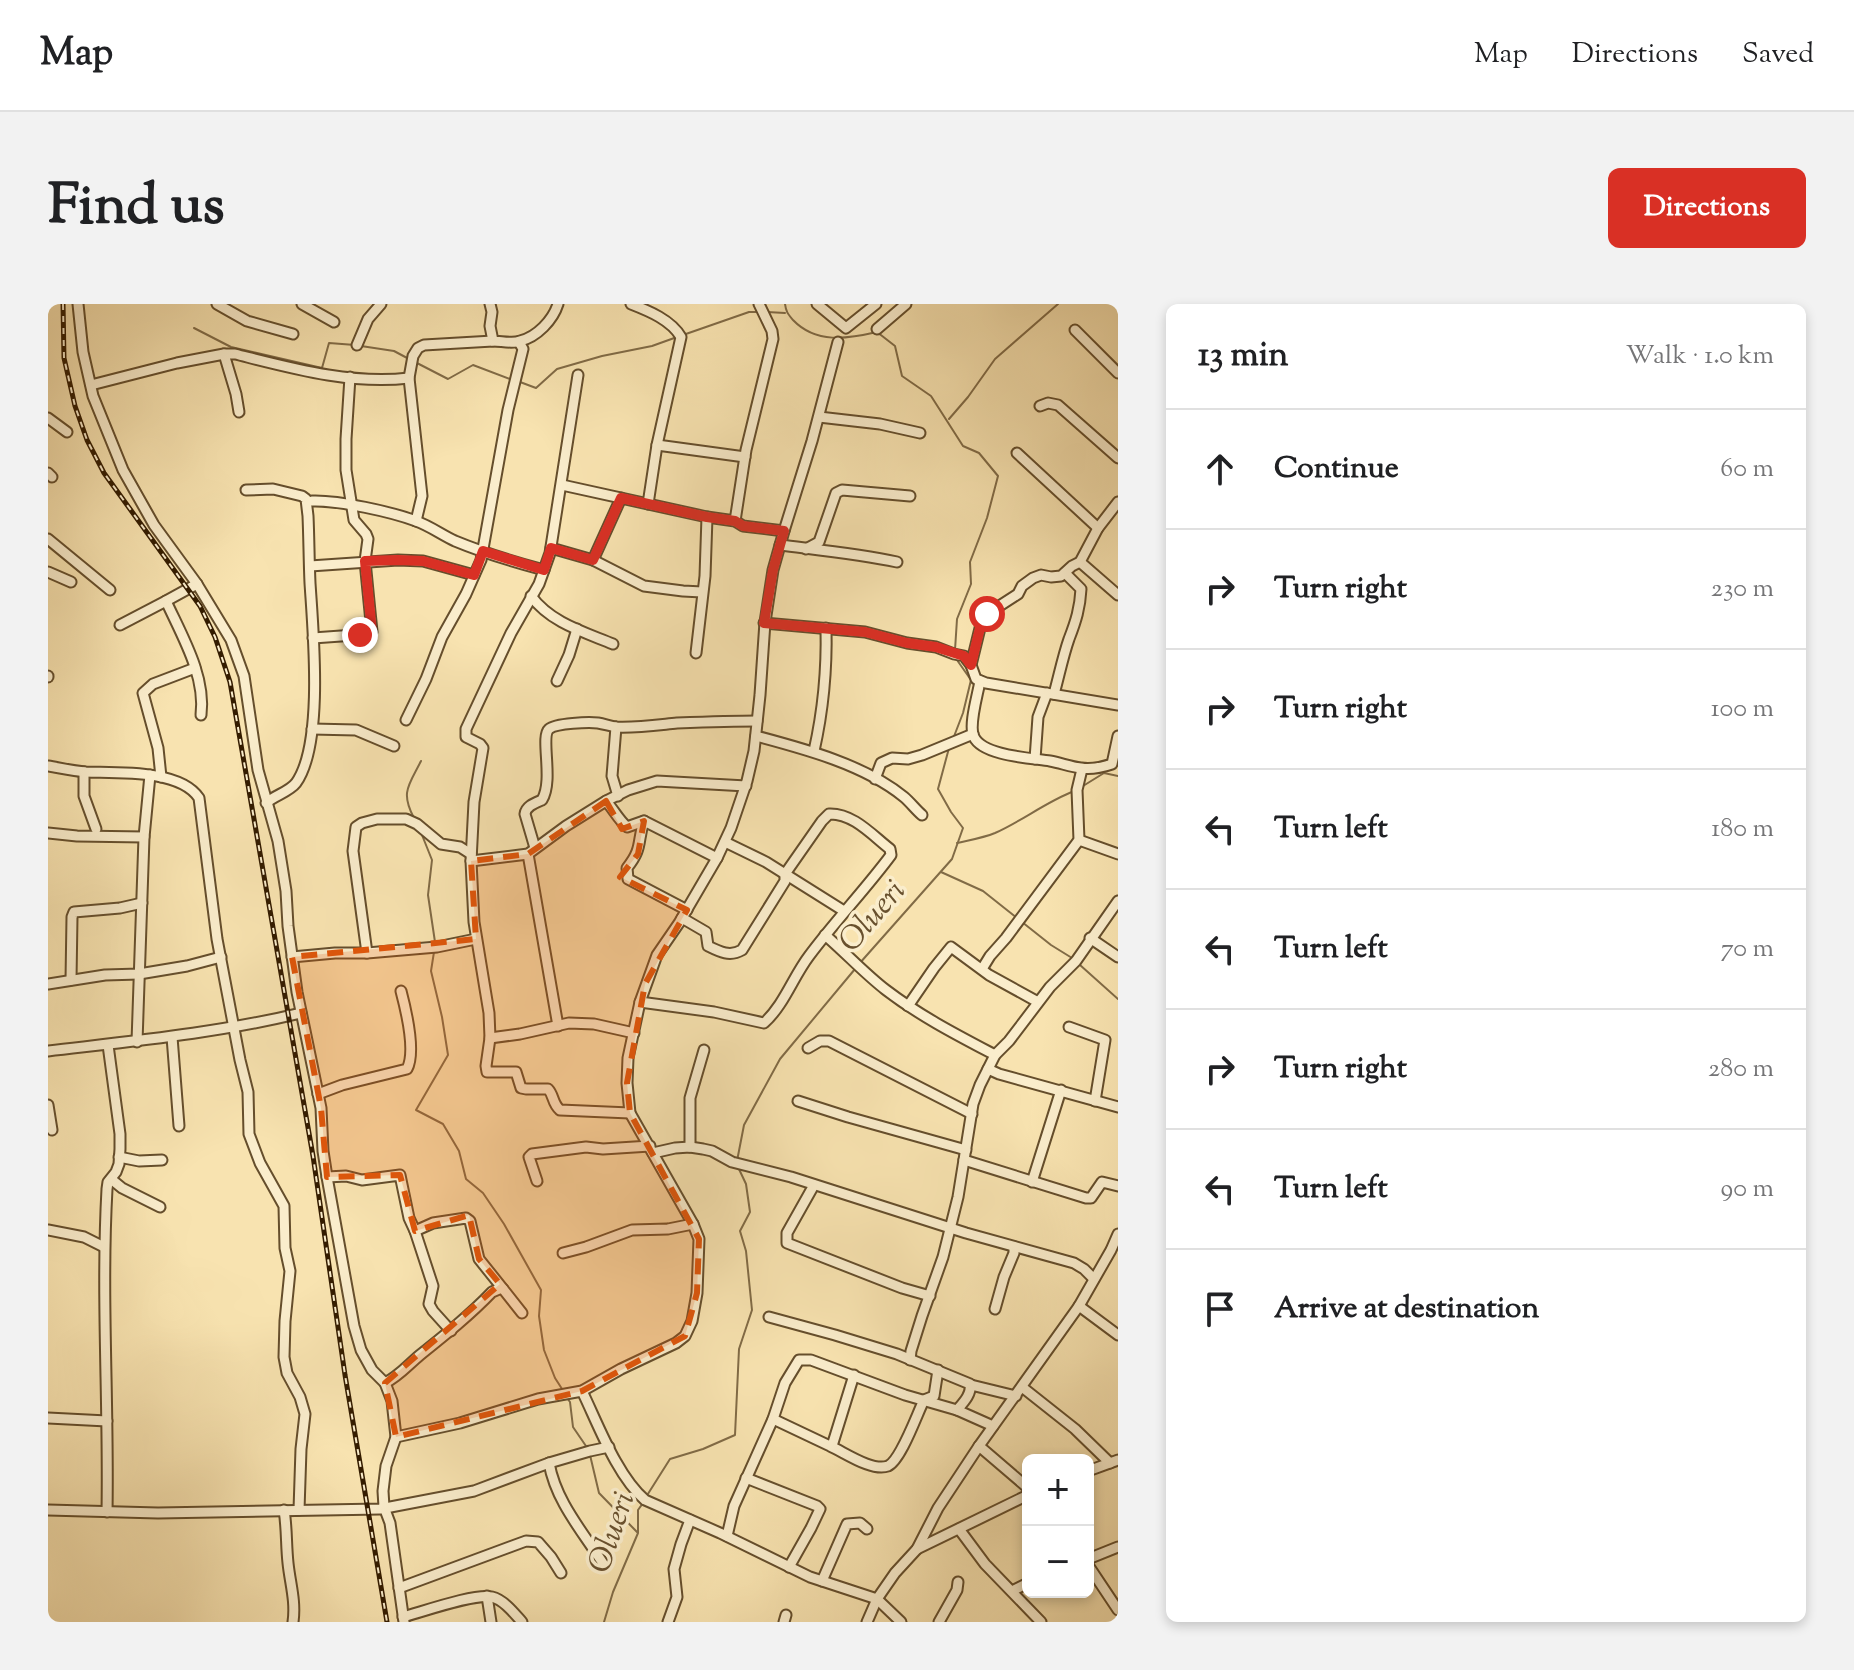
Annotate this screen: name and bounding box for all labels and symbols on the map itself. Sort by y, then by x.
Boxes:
route start [969,596,1005,632]
route end [342,617,378,653]
water label: Olueri [829,871,917,963]
water label: Olueri [578,1486,648,1580]

